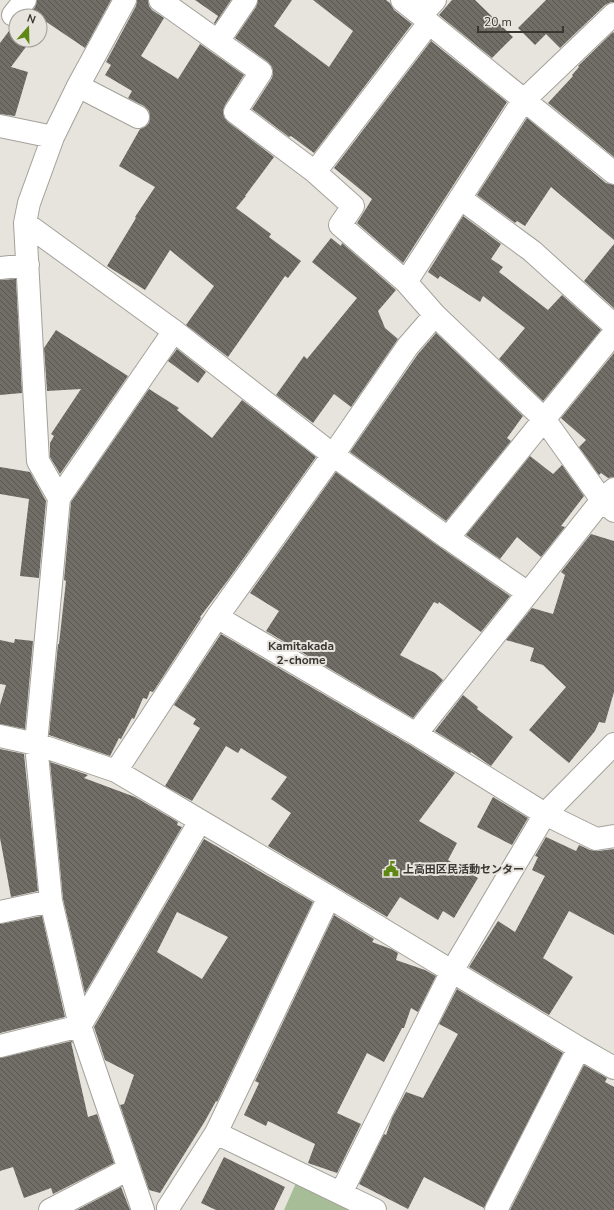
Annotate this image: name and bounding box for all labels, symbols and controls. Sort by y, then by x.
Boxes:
north arrow [8,8,48,48]
scale bar [478,8,563,34]
text: N [25,11,38,28]
text: 20 m [484,14,512,30]
district label: Kamitakada 2-chome [268,638,334,668]
public building icon: 上高田区民活動センター [382,860,400,878]
place label: 上高田区民活動センター [403,862,524,877]

